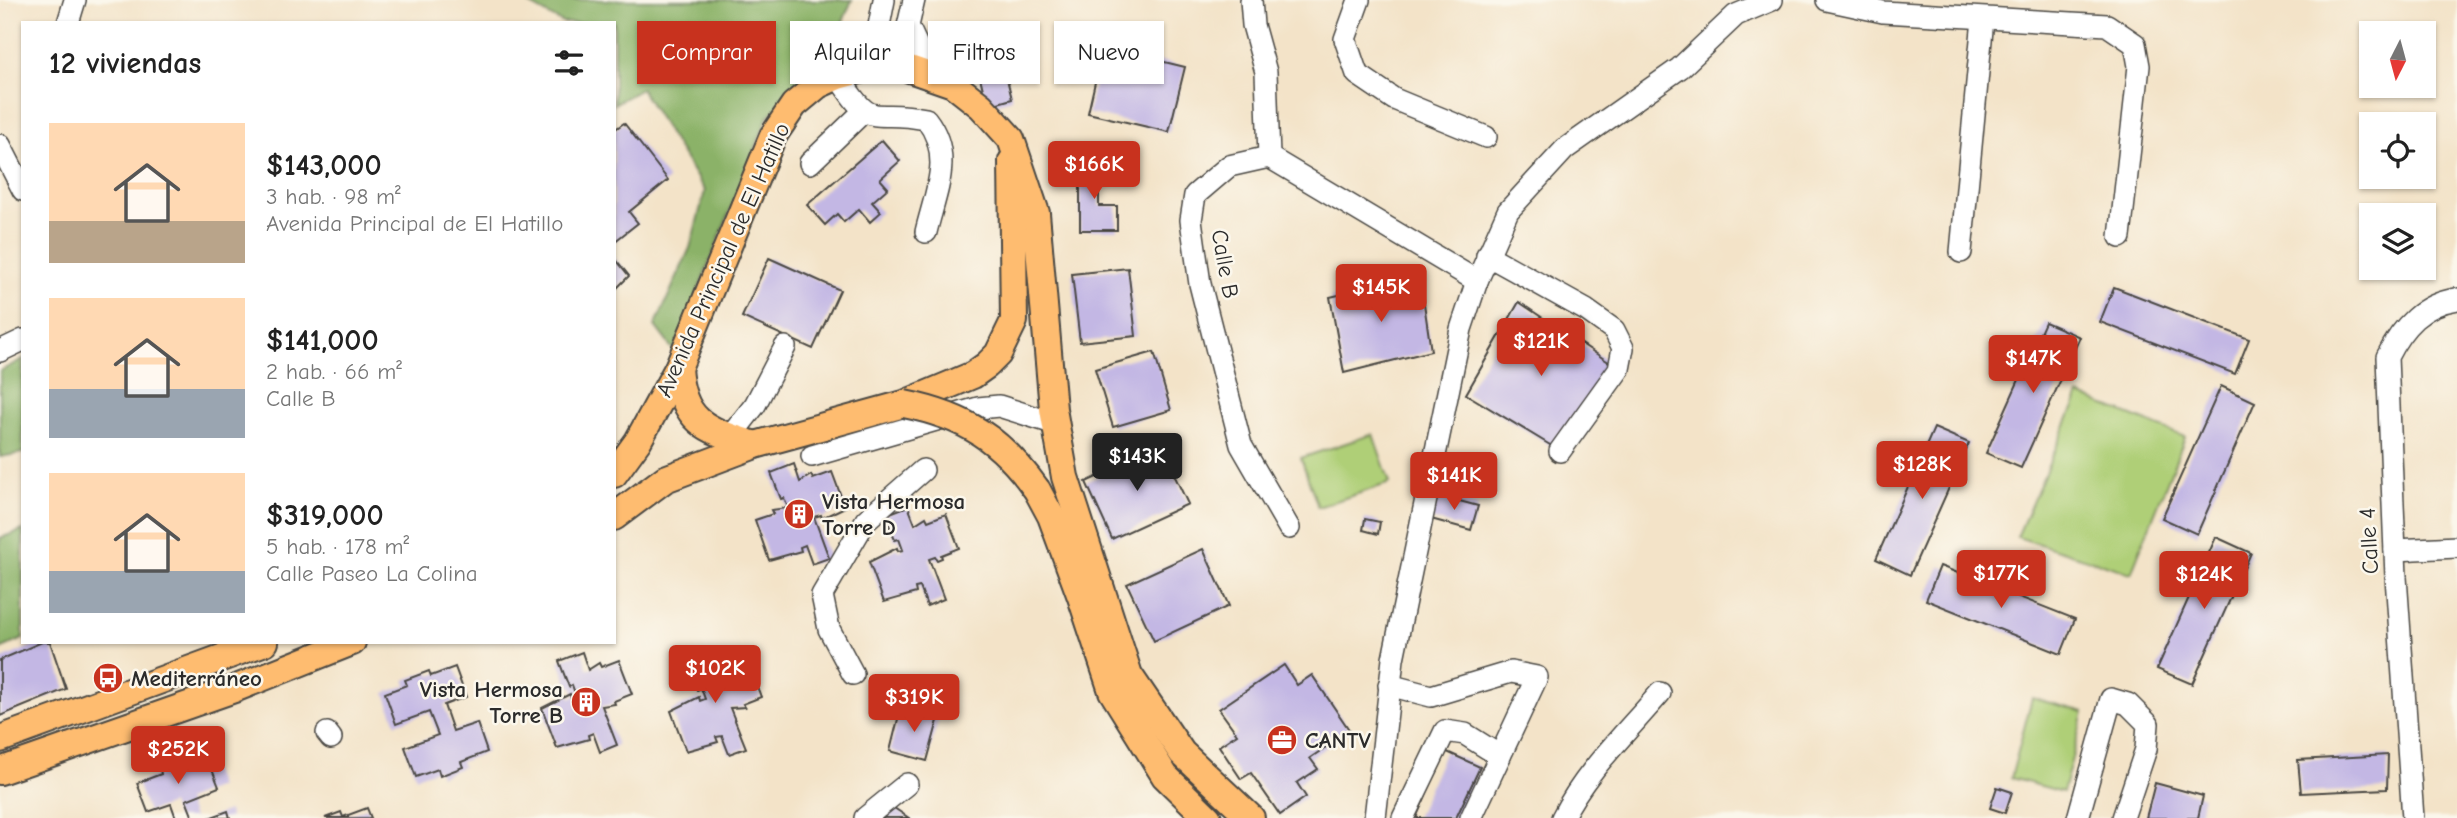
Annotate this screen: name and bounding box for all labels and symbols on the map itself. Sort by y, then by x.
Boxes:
north arrow [2359,21,2436,98]
street label: Avenida Principal de El Hatillo [650,119,796,401]
pin: $166K [1045,142,1143,201]
street label: Calle B [1206,227,1244,301]
pin: $145K [1332,264,1430,324]
pin: $121K [1492,318,1590,378]
pin: $147K [1984,336,2082,395]
pin: $143K [1088,434,1186,493]
pin: $128K [1873,442,1971,501]
pin: $141K [1405,452,1503,512]
place label: Vista Hermosa Torre D [822,488,965,541]
building icon: Vista Hermosa Torre D [782,497,816,531]
street label: Calle 4 [2354,507,2384,575]
pin: $177K [1952,550,2050,610]
pin: $124K [2155,552,2253,611]
pin: $102K [666,646,764,705]
bus stop icon: Mediterráneo [91,661,125,695]
place label: Mediterráneo [131,665,262,692]
pin: $319K [865,674,963,734]
place label: Vista Hermosa Torre B [420,676,563,729]
building icon: Vista Hermosa Torre B [569,685,603,719]
office icon: CANTV [1265,723,1299,757]
pin: $252K [129,726,227,786]
place label: CANTV [1305,727,1372,754]

